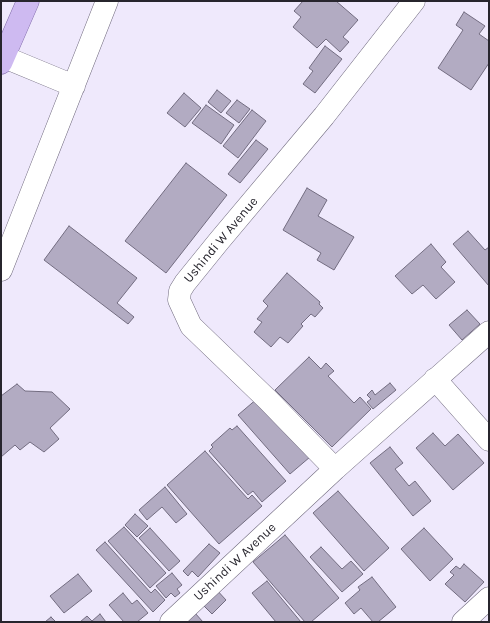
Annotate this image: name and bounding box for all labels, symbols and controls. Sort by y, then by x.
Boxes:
street label: Ushindi W Avenue [181,194,261,286]
street label: Ushindi W Avenue [191,520,279,604]

